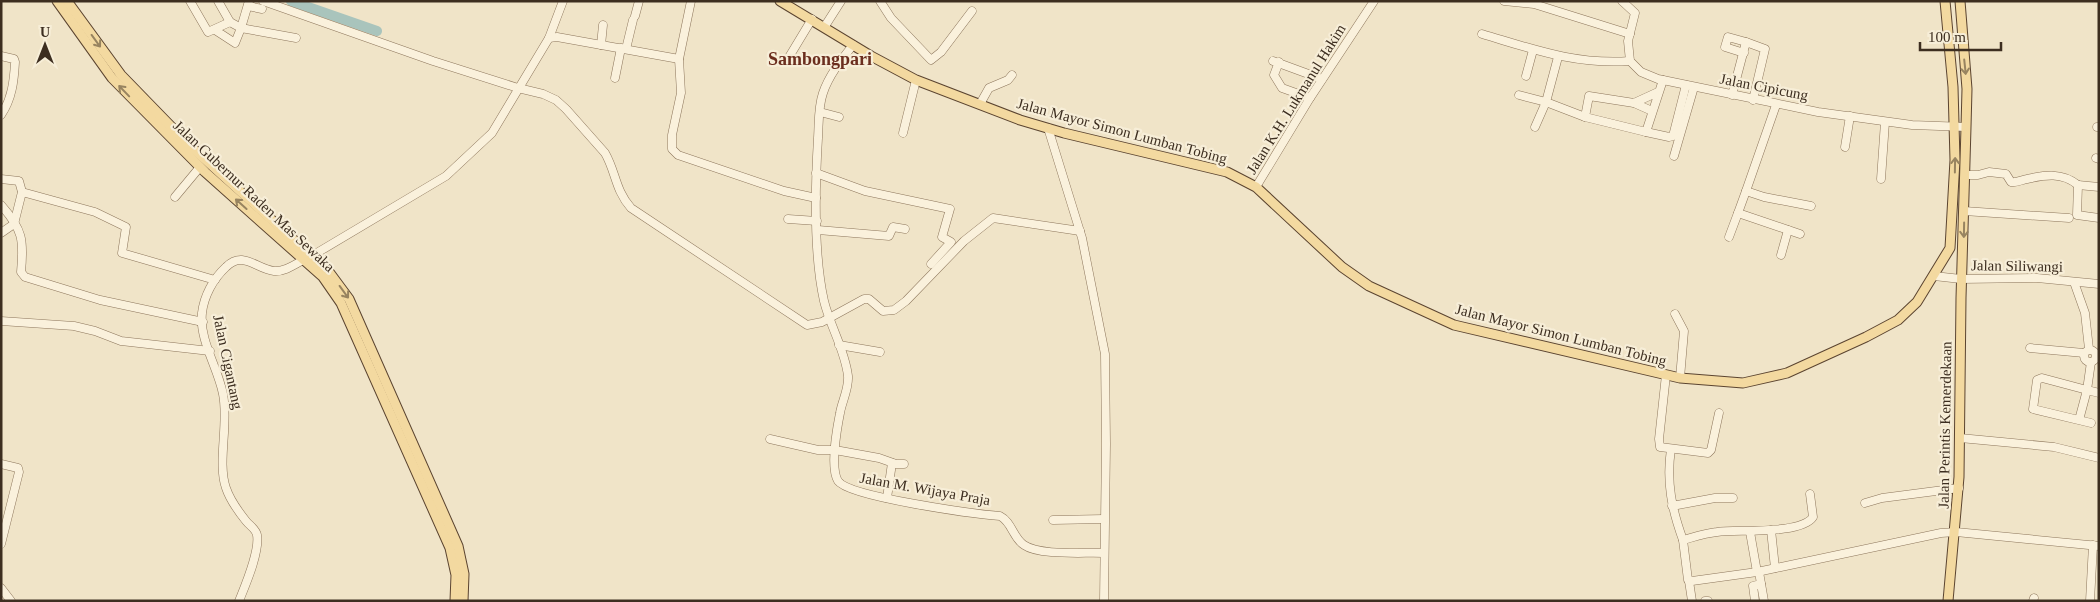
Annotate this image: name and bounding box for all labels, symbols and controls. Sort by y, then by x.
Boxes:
north arrow [20,20,70,70]
scale bar [1920,20,2001,52]
street label: Jalan K.H. Lukmanul Hakim [1243,21,1349,177]
text: U [40,25,50,40]
text: 100 m [1928,29,1966,45]
one-way arrow [91,34,101,48]
district label: Sambongpari [768,49,872,69]
one-way arrow [1960,59,1970,75]
street label: Jalan Cipicung [1719,71,1810,103]
one-way arrow [118,84,130,97]
street label: Jalan Mayor Simon Lumban Tobing [1015,95,1229,167]
street label: Jalan Gubernur Raden Mas Sewaka [170,117,338,275]
one-way arrow [1950,157,1959,173]
one-way arrow [234,198,247,210]
one-way arrow [1959,221,1968,237]
street label: Jalan Siliwangi [1971,257,2063,275]
one-way arrow [339,285,349,299]
street label: Jalan Mayor Simon Lumban Tobing [1454,301,1669,369]
street label: Jalan Cigantang [210,313,246,411]
street label: Jalan Perintis Kemerdekaan [1936,341,1954,509]
street label: Jalan M. Wijaya Praja [858,470,992,508]

